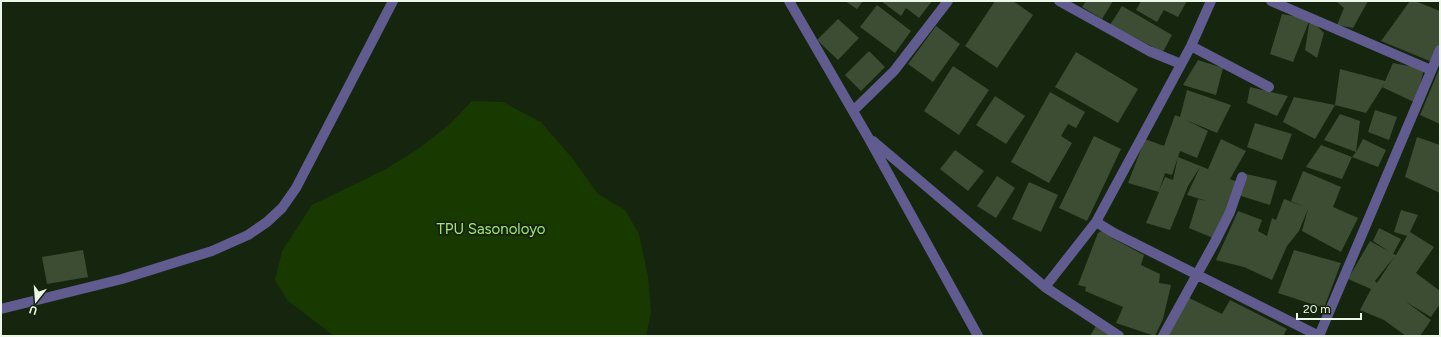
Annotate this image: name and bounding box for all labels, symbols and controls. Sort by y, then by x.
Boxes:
park label: TPU Sasonoloyo [436,220,546,238]
north arrow [16,281,56,321]
scale bar [1297,295,1361,321]
text: 20 m [1303,302,1331,316]
text: U [27,303,39,317]

